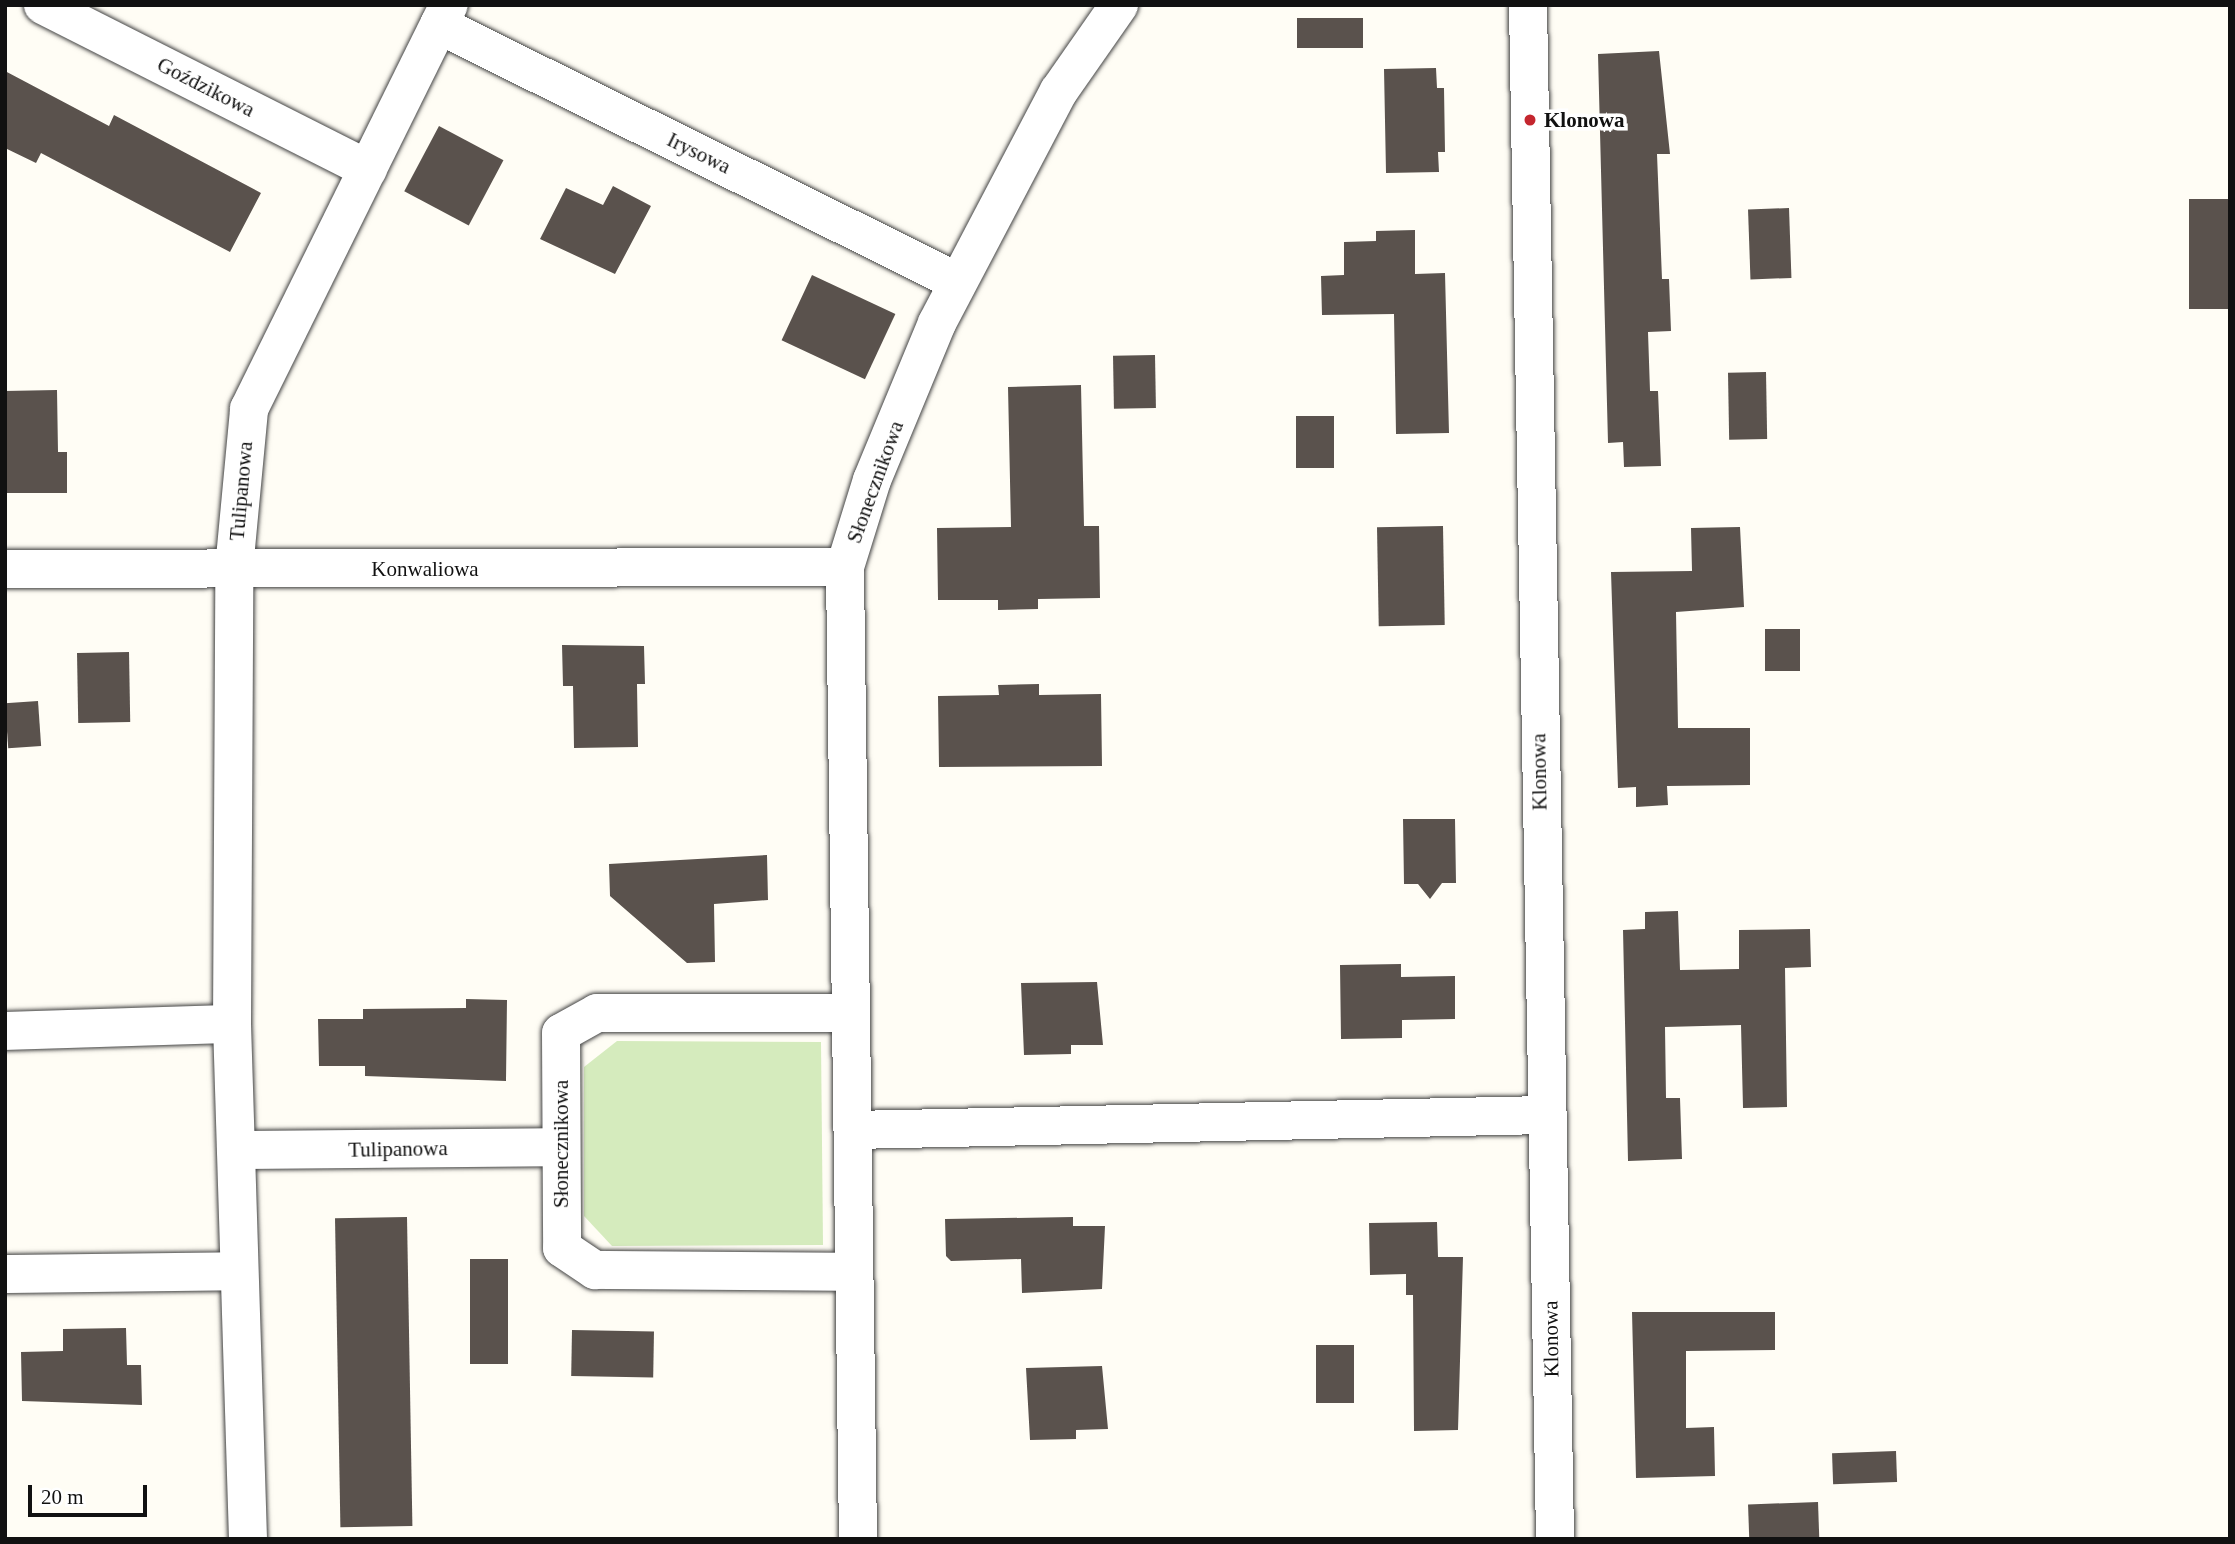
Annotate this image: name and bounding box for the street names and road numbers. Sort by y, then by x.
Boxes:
street label: Goździkowa [153,52,259,122]
street label: Irysowa [663,127,735,179]
street label: Słonecznikowa [841,417,909,547]
street label: Tulipanowa [224,440,258,542]
street label: Konwaliowa [371,556,479,582]
street label: Klonowa [1526,733,1552,811]
street label: Słonecznikowa [548,1080,574,1208]
street label: Tulipanowa [348,1136,448,1162]
street label: Klonowa [1538,1300,1564,1378]

